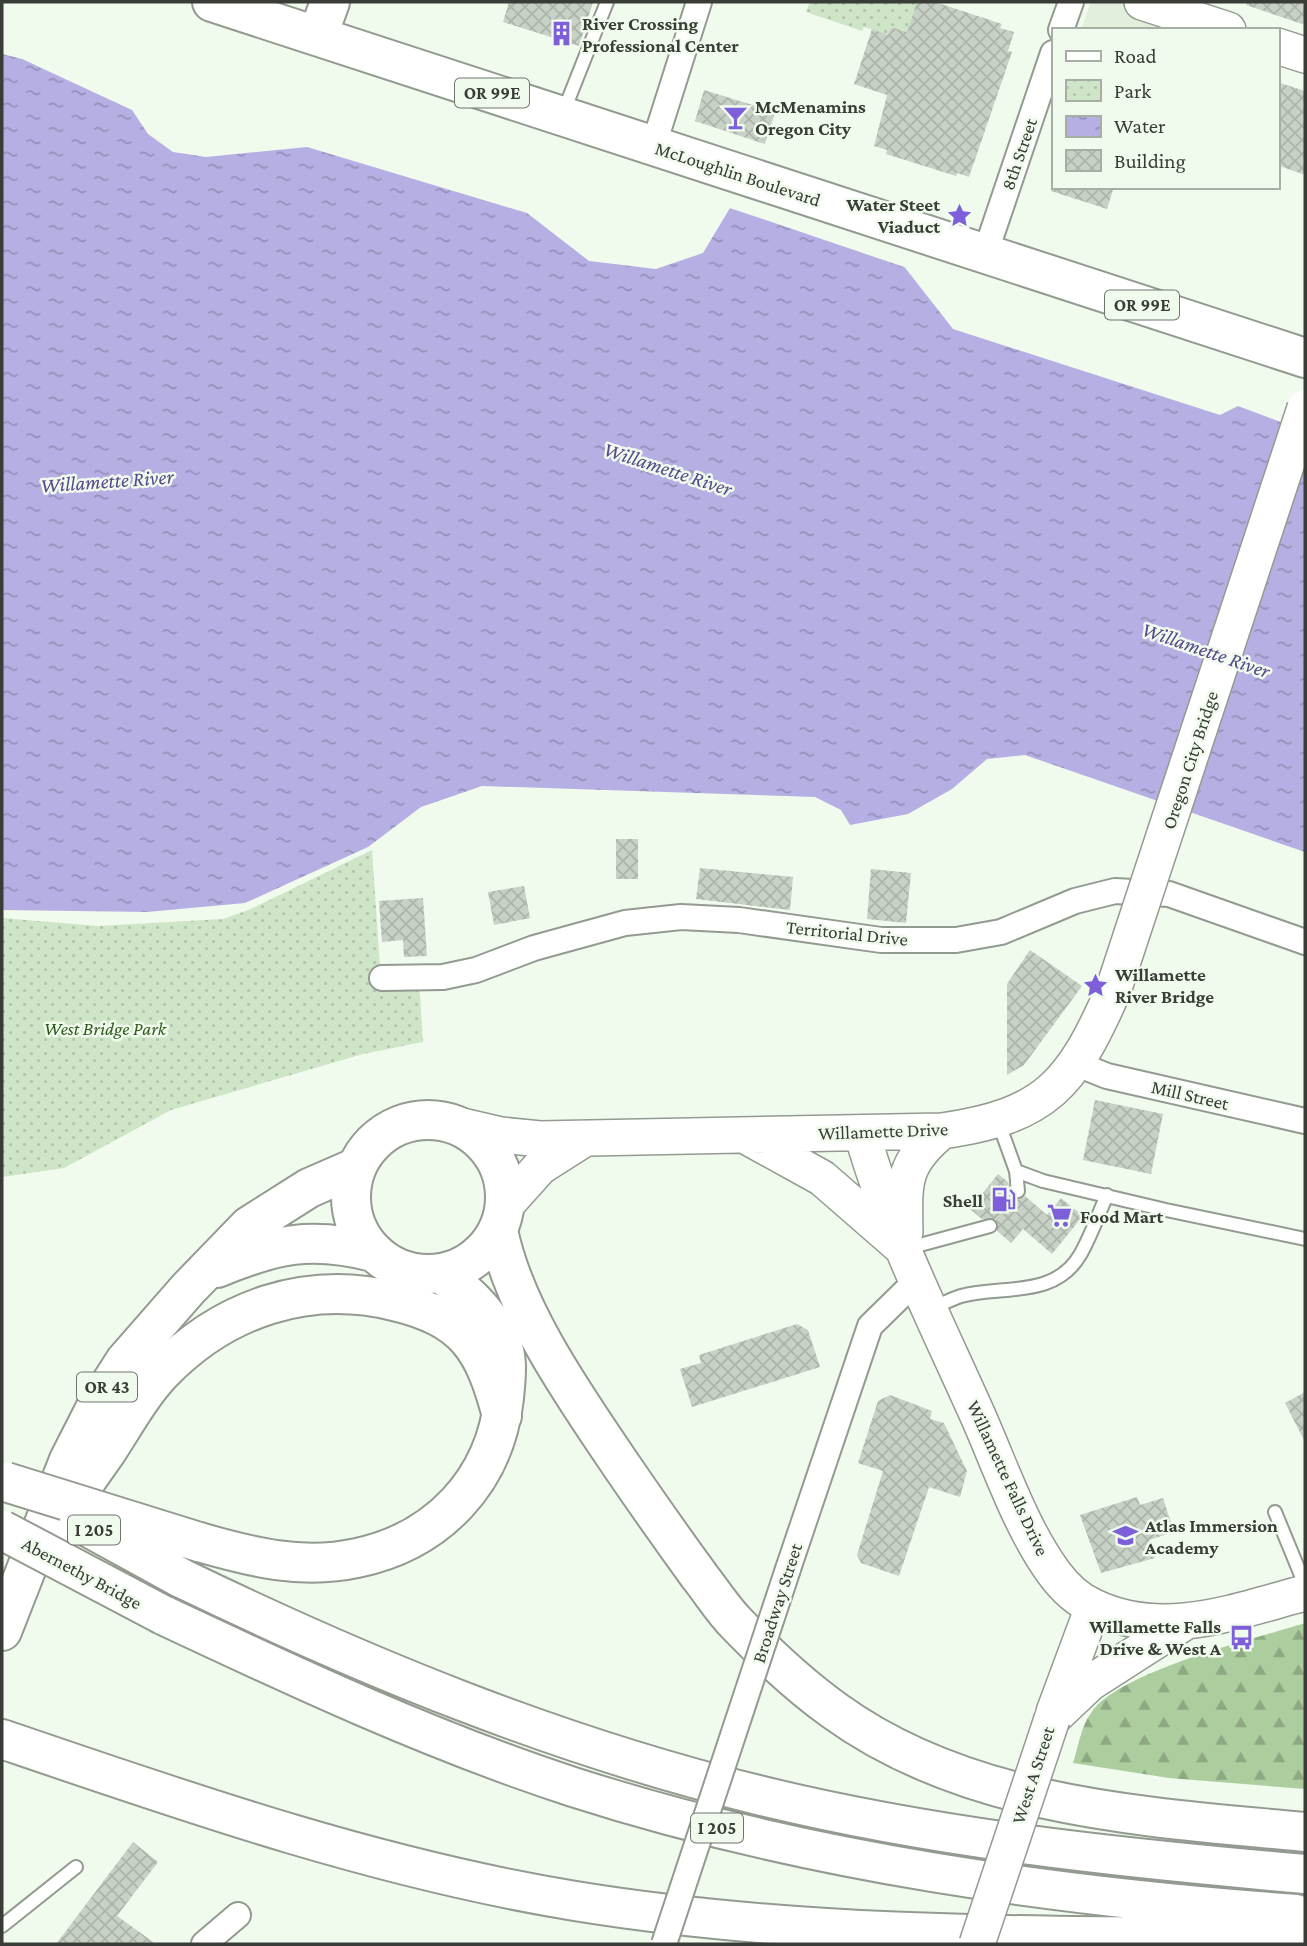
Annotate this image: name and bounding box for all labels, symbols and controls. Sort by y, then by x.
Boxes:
place label: River Crossing Professional Center [582,13,739,56]
building icon: River Crossing Professional Center [548,20,576,48]
legend [1052,28,1279,189]
text: Road [1114,44,1157,68]
road number: OR 99E [455,78,529,108]
text: Park [1114,79,1151,103]
place label: McMenamins Oregon City [755,96,866,139]
bar icon: McMenamins Oregon City [721,103,749,131]
text: Water [1114,114,1166,138]
street label: 8th Street [997,115,1041,193]
street label: McLoughlin Boulevard [653,137,823,211]
text: Building [1114,149,1186,173]
place label: Water Steet Viaduct [845,194,940,237]
place icon: Water Steet Viaduct [946,201,974,229]
road number: OR 99E [1105,290,1179,320]
water label: Willamette River [601,437,736,501]
water label: Willamette River [40,464,175,498]
water label: Willamette River [1139,617,1274,683]
street label: Oregon City Bridge [1158,688,1222,832]
street label: Territorial Drive [785,916,909,950]
place label: Willamette River Bridge [1114,964,1214,1007]
place icon: Willamette River Bridge [1081,971,1109,999]
park label: West Bridge Park [44,1018,167,1039]
street label: Mill Street [1149,1076,1231,1114]
street label: Willamette Drive [818,1118,948,1144]
fuel station icon: Shell [989,1186,1017,1214]
place label: Shell [943,1190,983,1211]
supermarket icon: Food Mart [1046,1202,1074,1230]
place label: Food Mart [1080,1206,1164,1227]
road number: OR 43 [77,1372,137,1402]
street label: Willamette Falls Drive [963,1397,1053,1559]
place label: Atlas Immersion Academy [1144,1515,1278,1558]
road number: I 205 [68,1516,120,1545]
school or university icon: Atlas Immersion Academy [1111,1522,1139,1550]
street label: Abernethy Bridge [19,1533,145,1613]
street label: Broadway Street [748,1540,806,1665]
place label: Willamette Falls Drive & West A [1088,1616,1222,1659]
bus stop icon: Willamette Falls Drive & West A [1227,1623,1255,1651]
street label: West A Street [1007,1723,1059,1826]
road number: I 205 [691,1814,743,1842]

